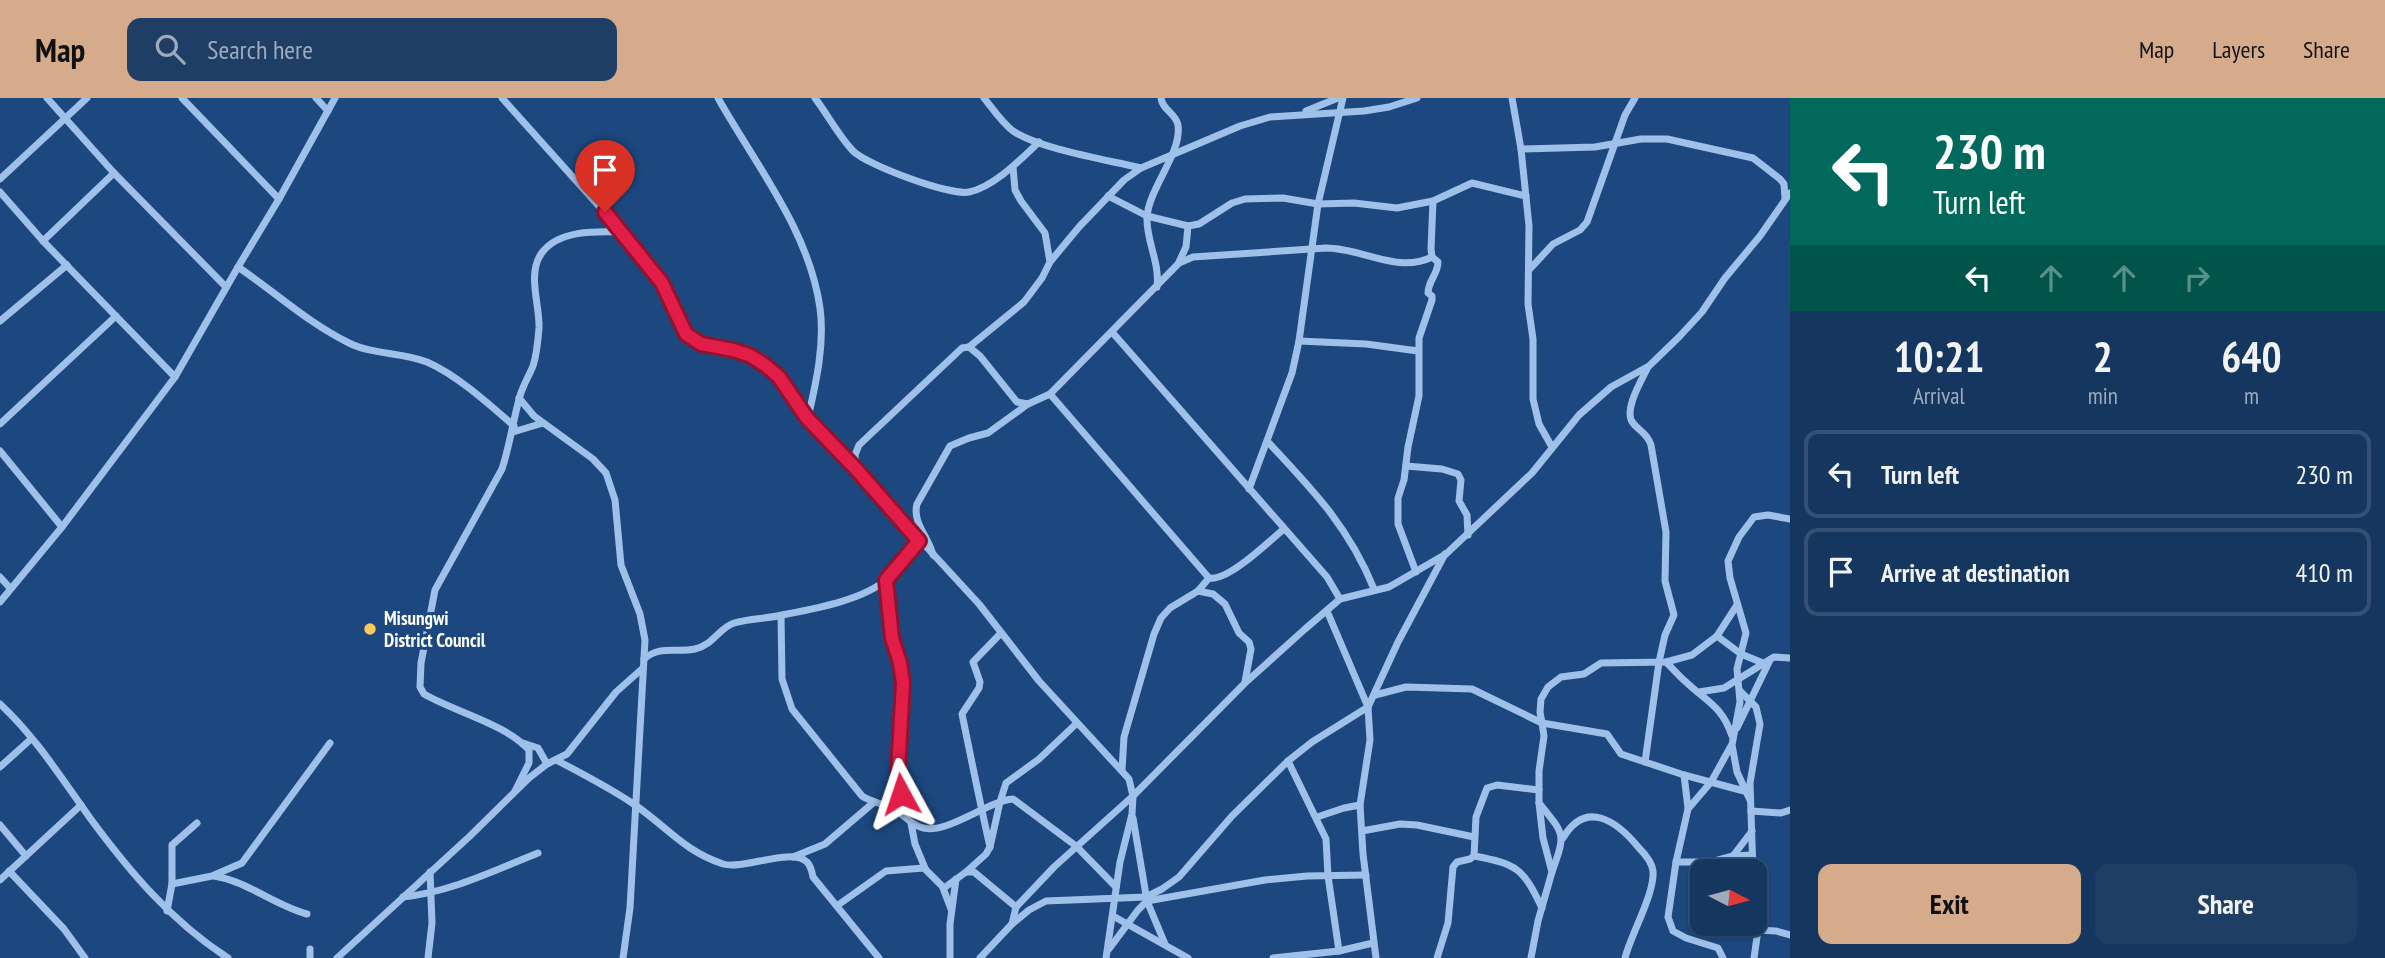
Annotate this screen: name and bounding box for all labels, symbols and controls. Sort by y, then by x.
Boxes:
search box [127,18,617,81]
text: Map [35,28,85,71]
icon: search [151,30,189,68]
text: Search here [207,33,313,66]
text: Map [2139,34,2174,65]
text: Layers [2212,34,2265,65]
text: Share [2303,34,2350,65]
text: 230 m [1933,119,2046,183]
icon: left [1818,126,1909,217]
pin [575,140,635,212]
icon: arrive [586,151,624,189]
text: Turn left [1933,181,2025,223]
icon: left [1959,259,1997,297]
icon: ahead [2032,259,2070,297]
icon: ahead [2105,259,2143,297]
icon: right [2178,259,2216,297]
text: 10:21 [1893,329,1984,384]
text: 2 [2093,329,2113,384]
text: 640 [2221,329,2282,384]
text: Arrival [1913,381,1965,410]
text: min [2088,381,2118,410]
text: m [2244,381,2259,410]
icon: left [1822,455,1860,493]
text: Turn left [1881,458,1959,491]
text: 230 m [2295,458,2353,491]
icon: arrive [1822,553,1860,591]
text: Arrive at destination [1881,556,2070,589]
text: 410 m [2295,556,2353,589]
place label: Misungwi District Council [384,606,486,652]
marker: Misungwi District Council [362,621,378,637]
position arrow [864,757,938,831]
north arrow [1690,859,1768,936]
map controls [1690,859,1767,936]
button: Exit [1818,864,2081,944]
button: Share [2095,864,2357,944]

